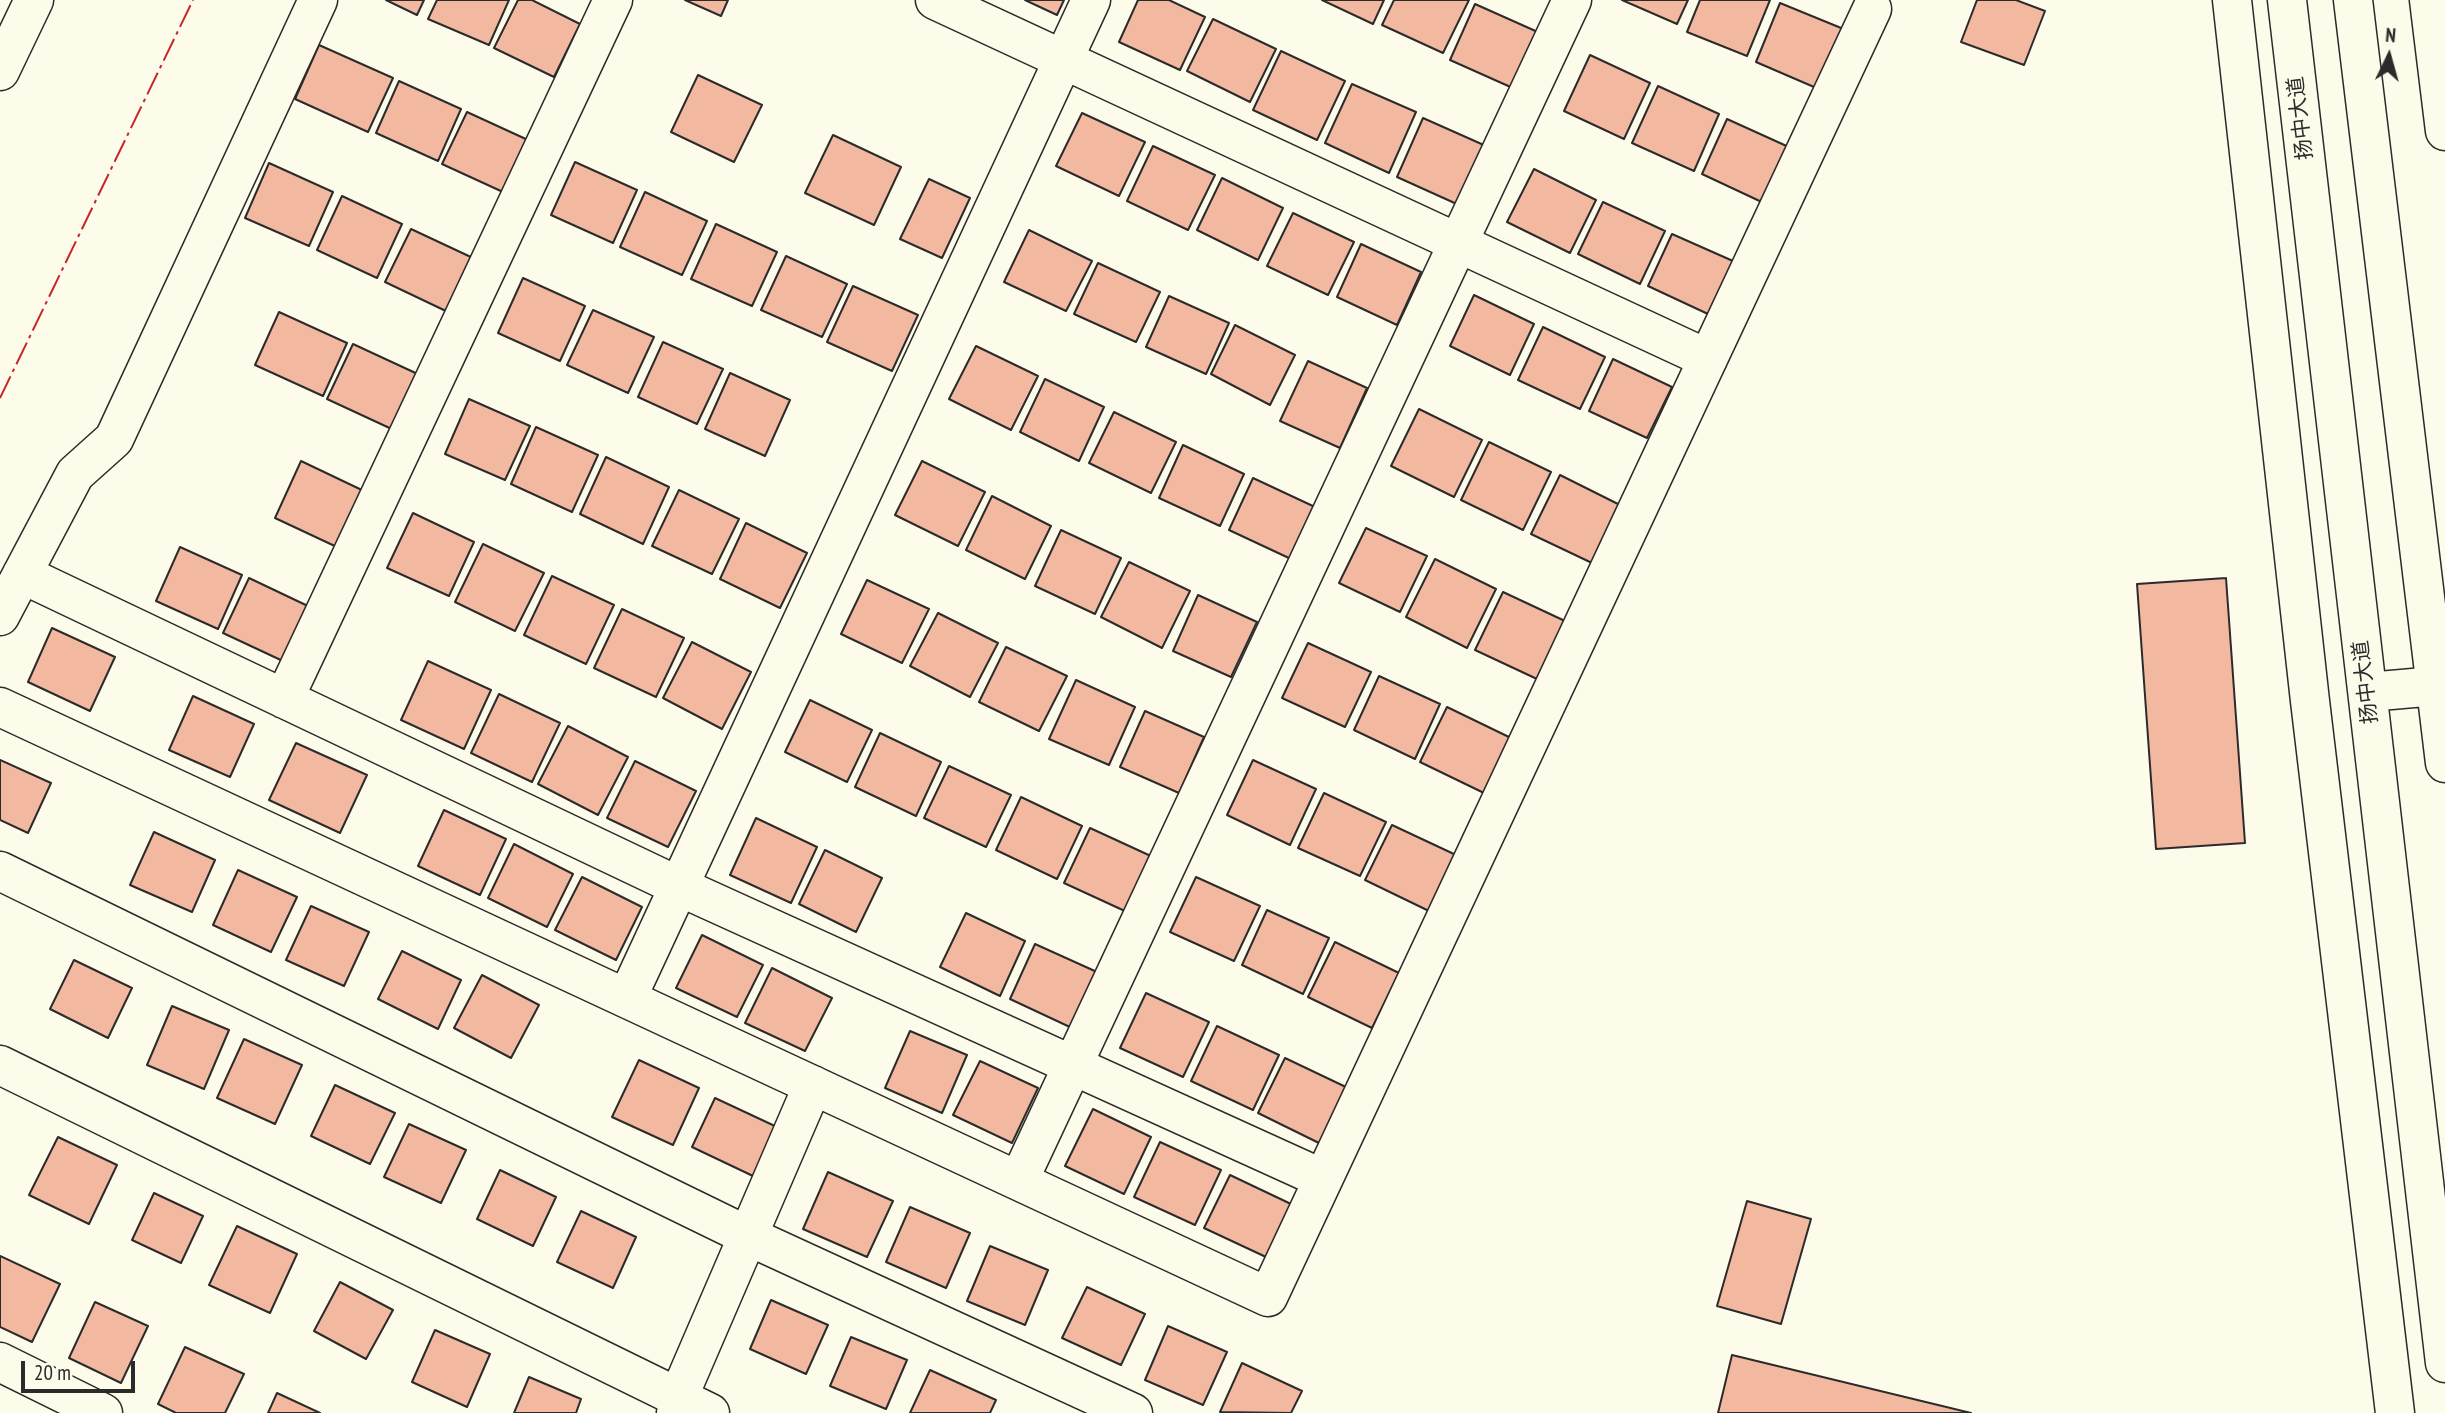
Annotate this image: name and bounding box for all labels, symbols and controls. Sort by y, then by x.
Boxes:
north arrow [2354,21,2424,91]
text: N [2385,23,2397,47]
street label: 扬中大道 [2283,75,2319,161]
street label: 扬中大道 [2348,639,2384,725]
scale bar [24,1346,138,1390]
text: 20 m [34,1359,71,1386]

